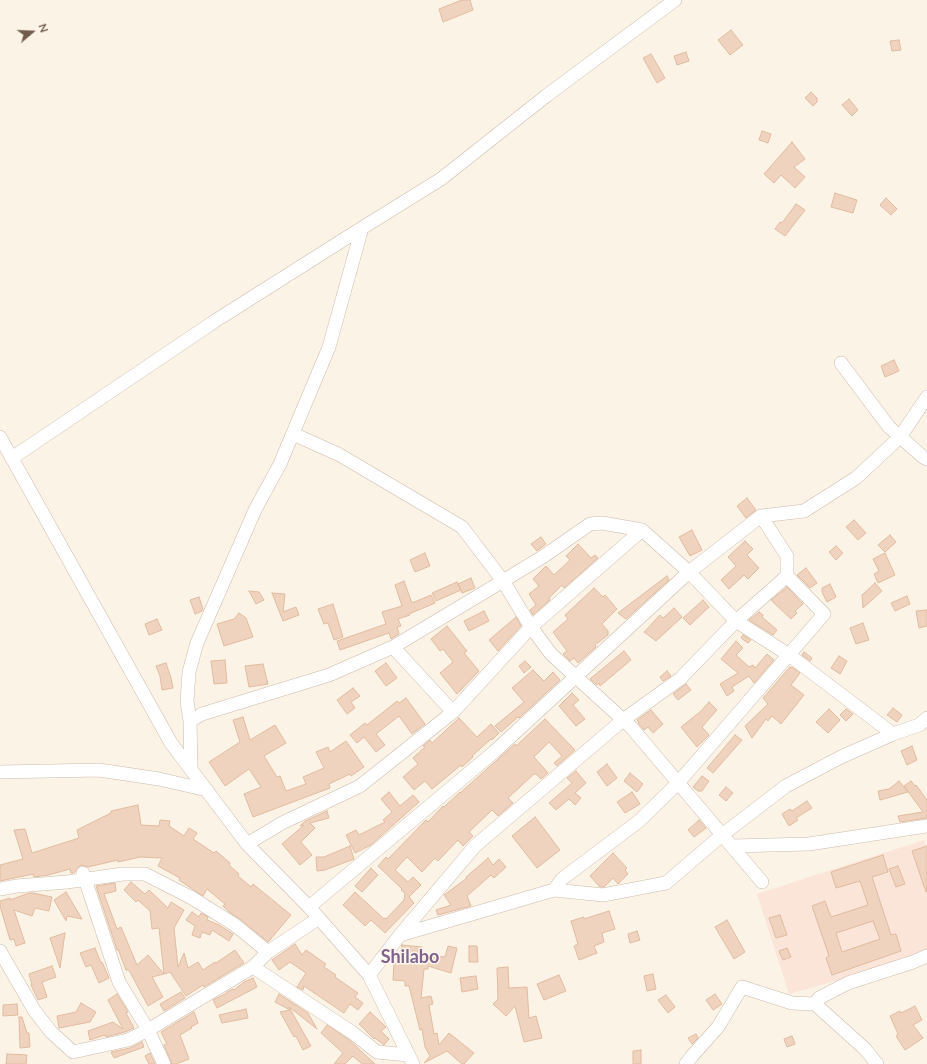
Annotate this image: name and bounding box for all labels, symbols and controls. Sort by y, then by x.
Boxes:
north arrow [12,12,52,52]
text: N [36,22,51,34]
district label: Shilabo [381,946,439,968]

